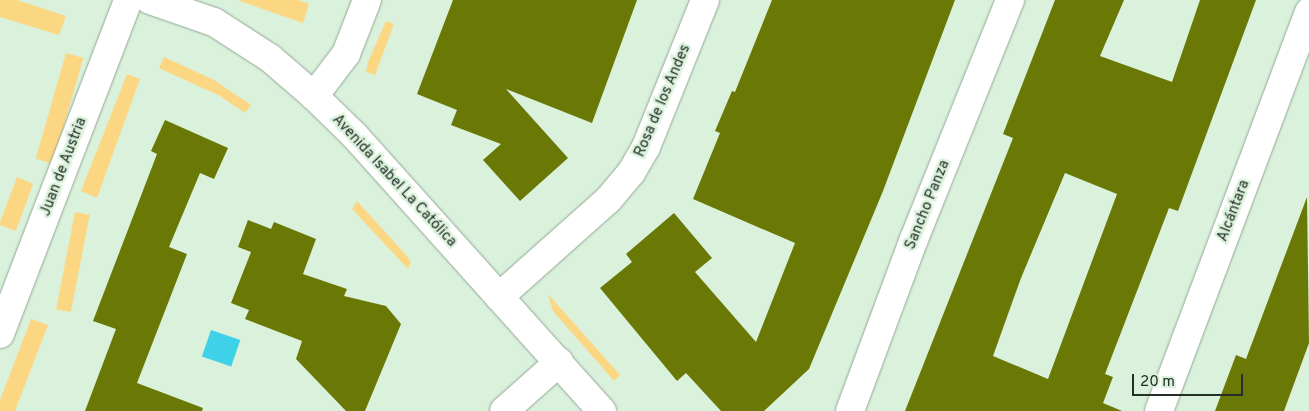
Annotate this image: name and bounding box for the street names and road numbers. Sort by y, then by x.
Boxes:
street label: Rosa de los Andes [631,42,695,160]
street label: Avenida Isabel La Católica [328,111,460,251]
street label: Juan de Austria [37,115,91,219]
street label: Sancho Panza [902,158,954,252]
street label: Alcántara [1214,178,1254,244]

